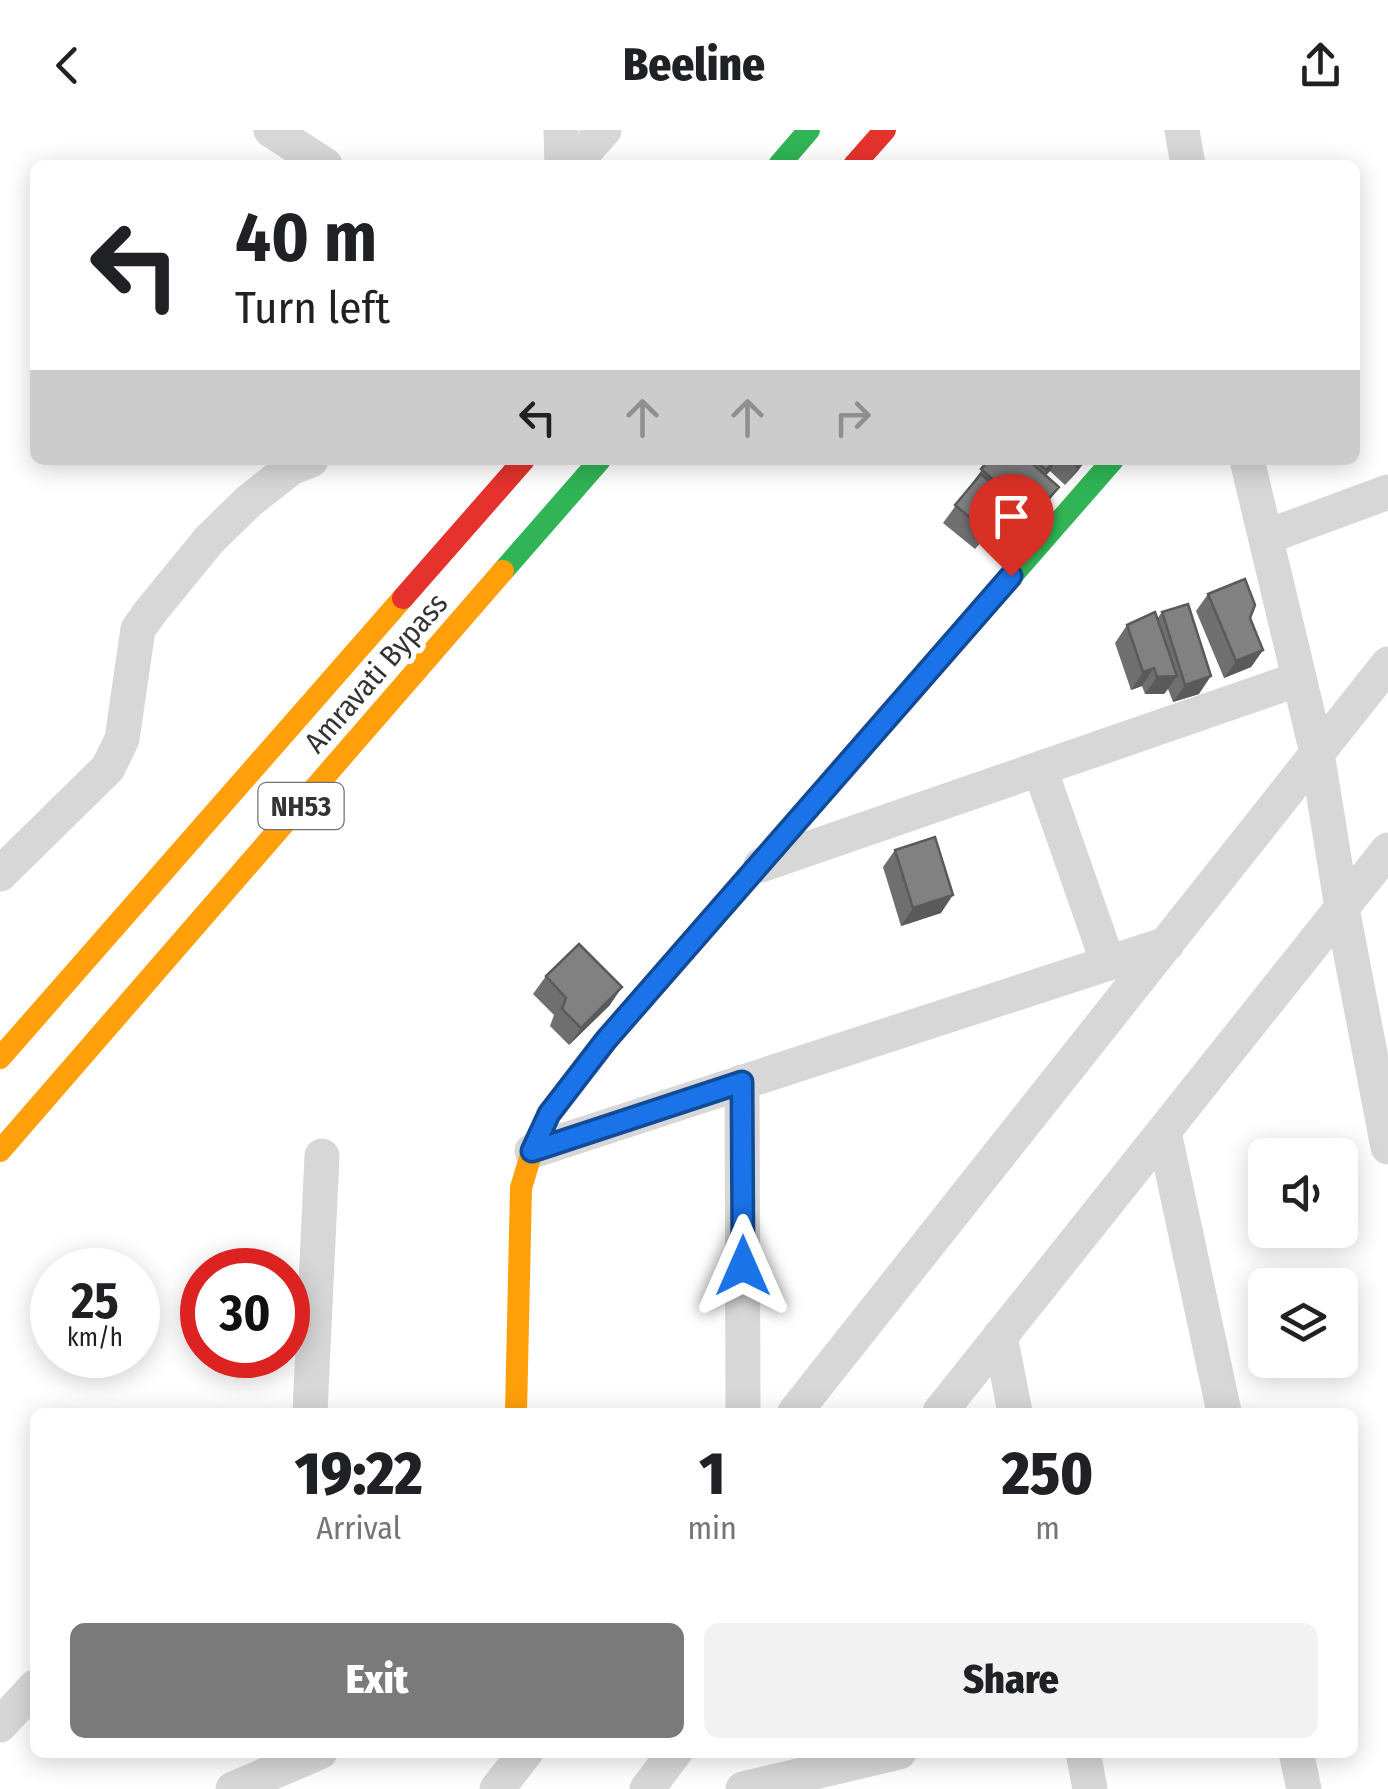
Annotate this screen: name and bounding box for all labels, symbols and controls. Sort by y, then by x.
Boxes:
icon: back [40,38,95,93]
text: Beeline [623,38,765,92]
icon: share [1293,38,1348,93]
text: 40 m [235,196,377,280]
icon: left [70,200,200,330]
text: Turn left [235,281,390,335]
icon: left [510,390,565,445]
icon: ahead [615,390,670,445]
icon: ahead [720,390,775,445]
icon: right [825,390,880,445]
pin [969,474,1054,577]
icon: arrive [984,489,1039,544]
street label: Amravati Bypass [297,586,455,760]
road number: NH53 [258,783,344,829]
map controls [1248,1138,1358,1378]
button: sound [1248,1138,1358,1248]
position arrow [691,1214,795,1318]
speed limit sign: 30 [180,1248,310,1378]
button: layers [1248,1268,1358,1378]
text: 25 [71,1271,119,1331]
text: km/h [67,1323,123,1353]
text: 19:22 [295,1438,423,1510]
text: 1 [699,1438,725,1510]
text: 250 [1002,1438,1093,1510]
text: Arrival [316,1509,401,1547]
text: min [687,1509,737,1547]
text: m [1035,1509,1060,1547]
button: Exit [70,1623,684,1738]
button: Share [704,1623,1318,1738]

